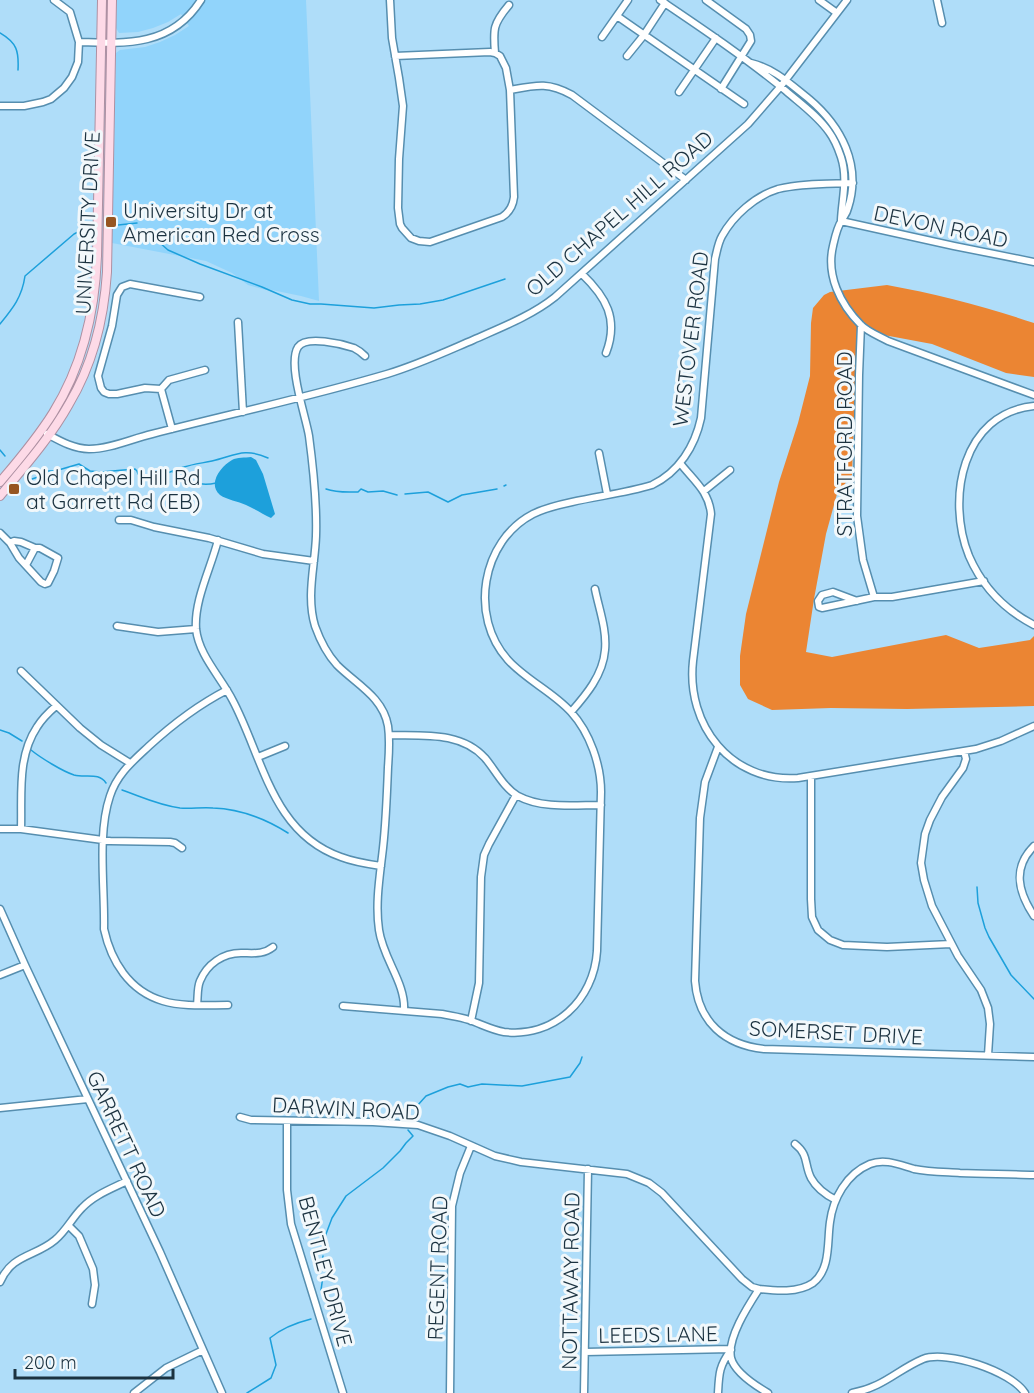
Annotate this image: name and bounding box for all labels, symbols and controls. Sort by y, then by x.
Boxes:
street label: OLD CHAPEL HILL ROAD [520,125,718,301]
street label: UNIVERSITY DRIVE [69,131,105,315]
place label: University Dr at American Red Cross [123,197,320,247]
street label: DEVON ROAD [872,199,1010,253]
marker: University Dr at American Red Cross [104,215,118,229]
street label: WESTOVER ROAD [666,250,714,428]
street label: STRATFORD ROAD [831,352,857,537]
place label: Old Chapel Hill Rd at Garrett Rd (EB) [26,464,200,514]
marker: Old Chapel Hill Rd at Garrett Rd (EB) [7,482,21,496]
street label: SOMERSET DRIVE [749,1014,923,1050]
street label: GARRETT ROAD [82,1067,172,1221]
street label: DARWIN ROAD [272,1091,420,1125]
street label: NOTTAWAY ROAD [555,1192,585,1370]
street label: BENTLEY DRIVE [293,1193,359,1349]
street label: REGENT ROAD [421,1195,453,1341]
street label: LEEDS LANE [598,1320,718,1348]
scale bar [15,1342,172,1380]
text: 200 m [24,1351,77,1374]

